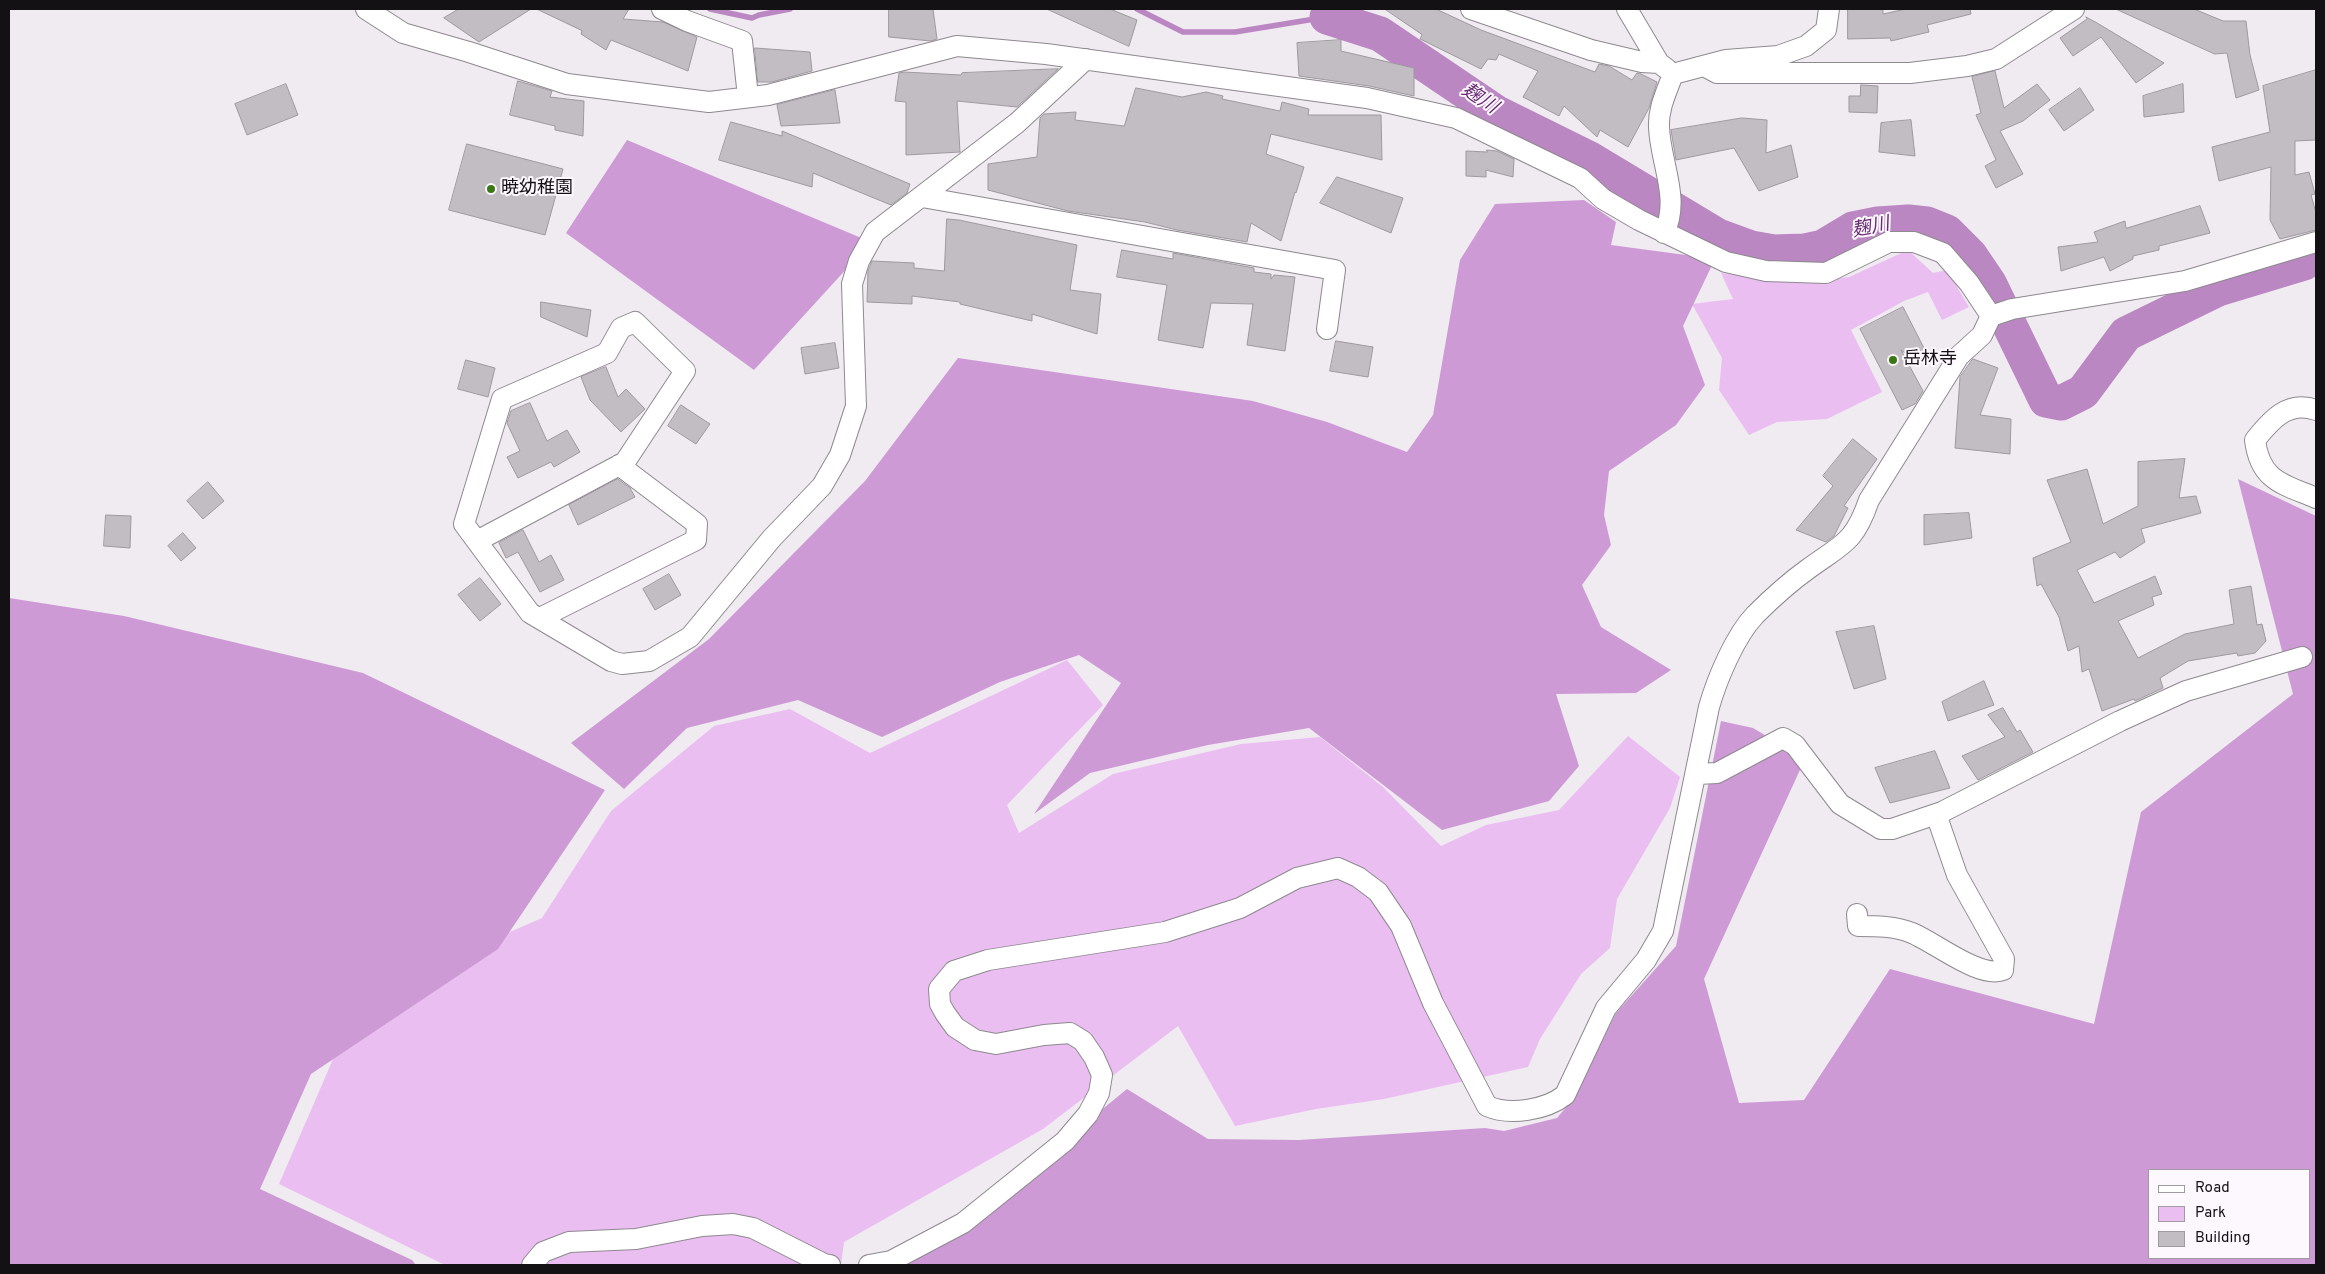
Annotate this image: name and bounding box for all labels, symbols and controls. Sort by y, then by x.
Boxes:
water label: 麹川 [1457,80,1501,120]
place label: 暁幼稚園 [501,178,573,200]
marker: 暁幼稚園 [485,183,497,195]
water label: 麹川 [1850,214,1892,244]
place label: 岳林寺 [1903,349,1957,371]
marker: 岳林寺 [1887,354,1899,366]
legend [2148,1169,2310,1259]
text: Road [2195,1179,2230,1198]
text: Park [2195,1204,2226,1223]
text: Building [2195,1229,2250,1248]

